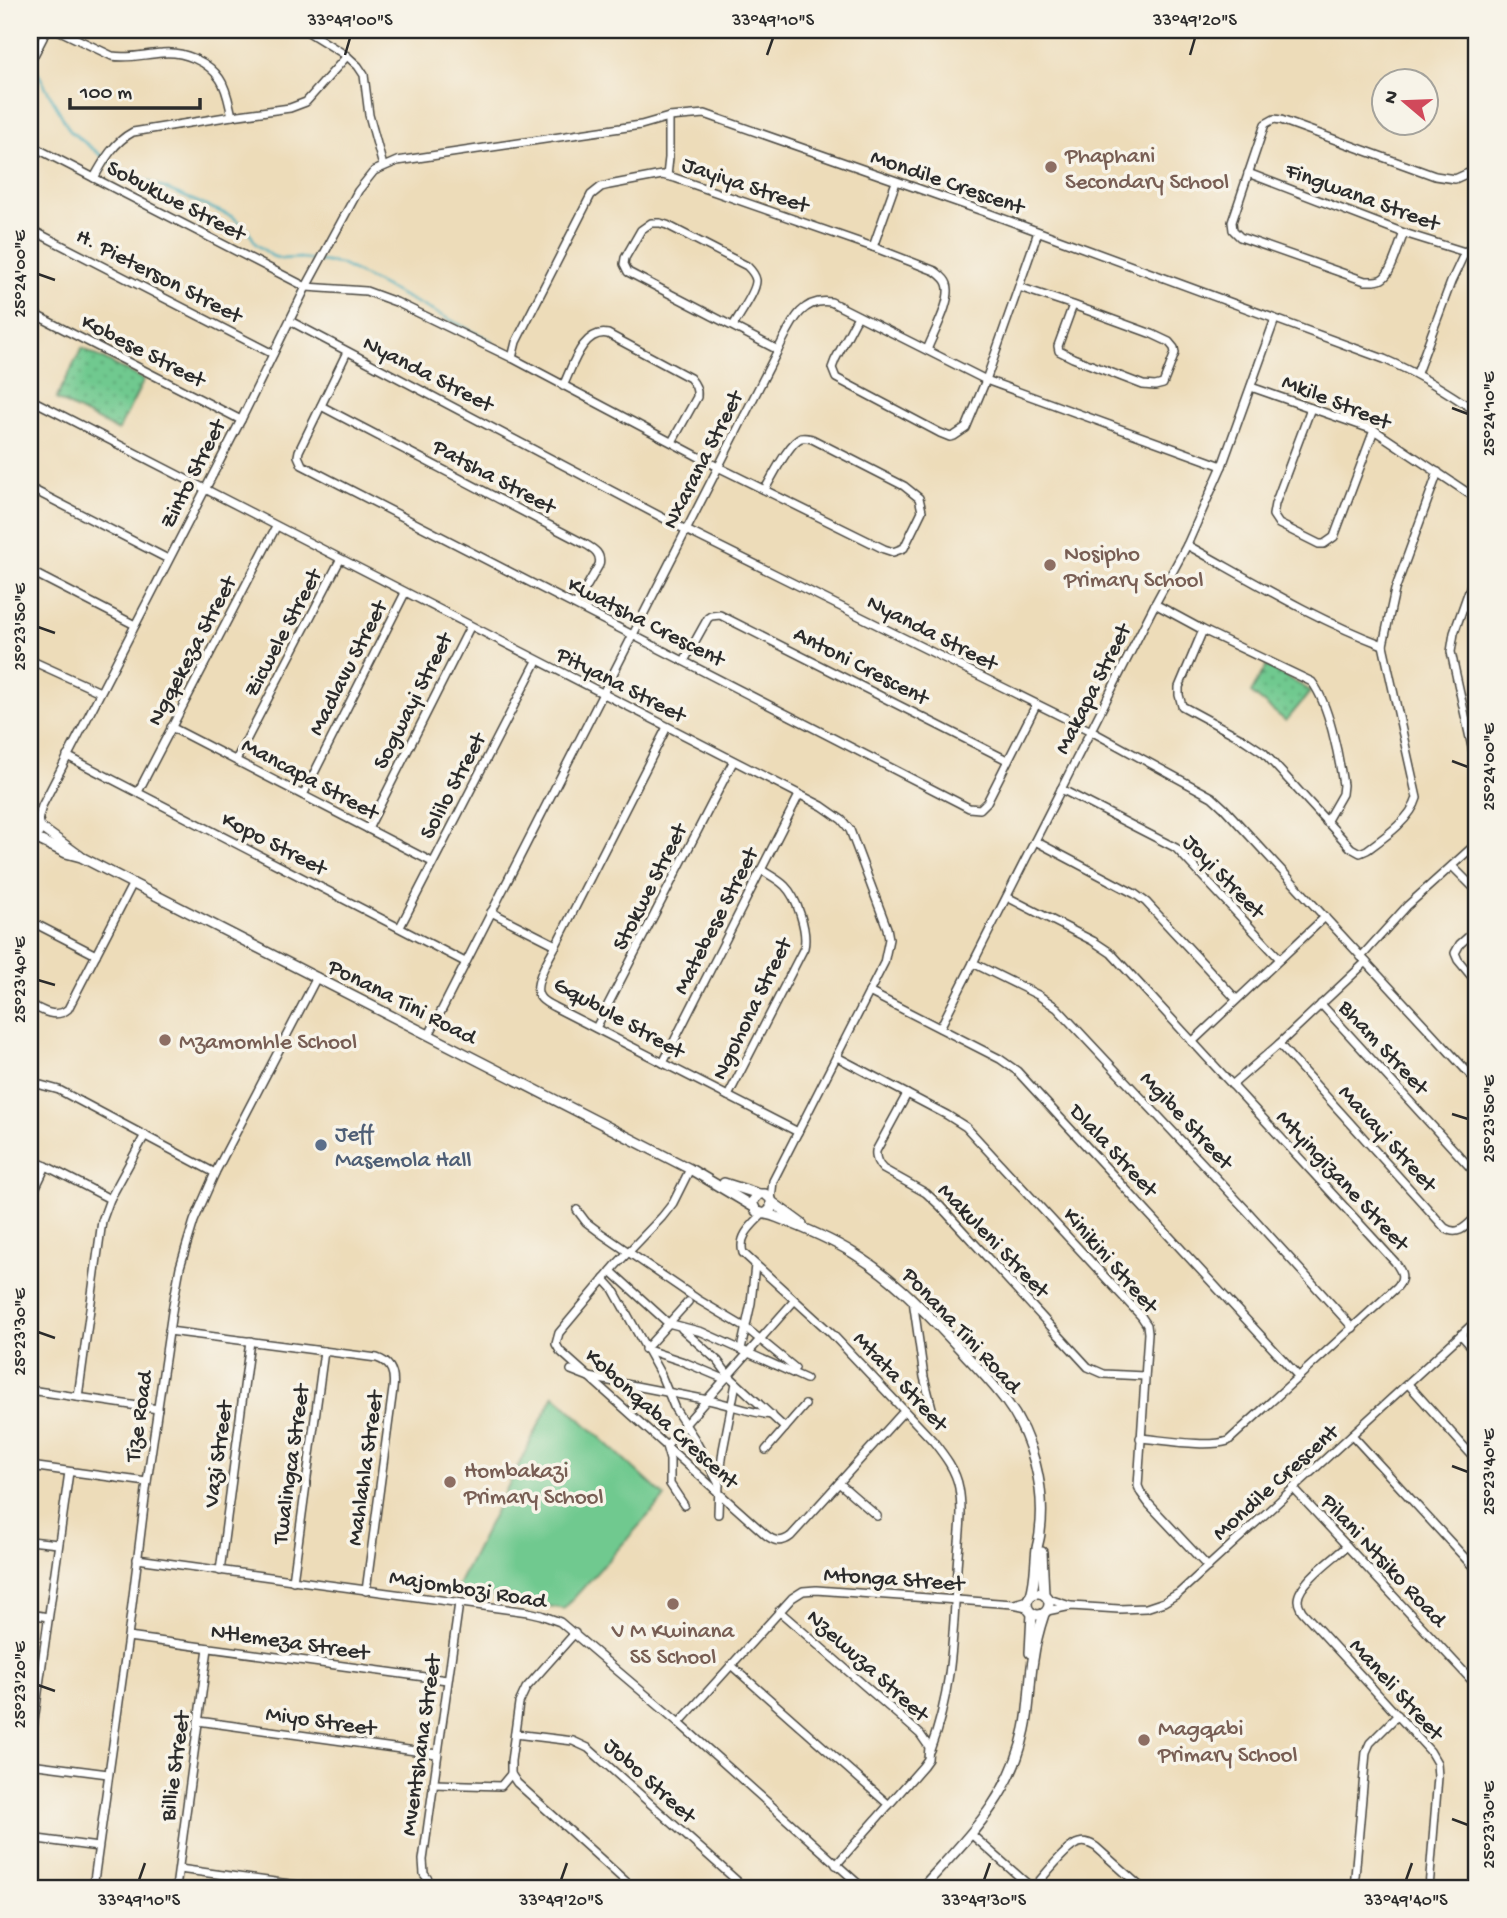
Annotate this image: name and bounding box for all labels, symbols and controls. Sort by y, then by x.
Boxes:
text: 33°49'00"S [306,11,393,32]
text: 33°49'10"S [731,11,815,32]
text: 33°49'20"S [1152,11,1238,32]
scale bar [70,66,200,110]
north arrow [1370,66,1440,136]
text: 100 m [79,82,132,107]
text: N [1379,88,1405,107]
street label: Mondile Crescent [867,144,1029,223]
place label: Phaphani Secondary School [1064,144,1229,197]
street label: Jayiya Street [678,152,813,221]
street label: Sobukwe Street [101,156,251,249]
street label: Fingwana Street [1280,158,1444,239]
marker: Phaphani Secondary School [1043,159,1059,175]
street label: H. Pieterson Street [71,224,247,331]
text: 25°24'00"E [11,230,32,318]
street label: Kobese Street [76,309,210,396]
street label: Nyanda Street [358,331,499,420]
street label: Mkile Street [1277,369,1396,438]
text: 25°24'10"E [1480,371,1501,456]
street label: Nxarana Street [658,386,751,534]
street label: Zinto Street [155,414,234,534]
street label: Patsha Street [426,434,561,523]
place label: Nosipho Primary School [1063,542,1204,595]
marker: Nosipho Primary School [1042,557,1058,573]
street label: Zicwele Street [239,564,330,702]
street label: Ngqekeza Street [142,571,245,731]
street label: Kwatsha Crescent [562,572,730,675]
text: 25°23'50"E [11,582,32,671]
street label: Nyanda Street [862,590,1003,679]
street label: Madlavu Street [304,595,395,741]
street label: Makapa Street [1050,618,1139,759]
street label: Antoni Crescent [788,621,934,714]
street label: Sogwayi Street [368,627,461,774]
street label: Pityana Street [550,641,691,731]
text: 25°24'00"E [1480,723,1501,811]
street label: Solilo Street [415,727,494,844]
street label: Mancapa Street [236,733,384,828]
street label: Kopo Street [216,807,332,884]
street label: Stokwe Street [608,818,695,956]
street label: Joyi Street [1176,829,1271,927]
street label: Matebese Street [669,842,766,999]
street label: Ngohona Street [707,933,800,1085]
text: 25°23'40"E [11,936,32,1023]
street label: Ponana Tini Road [322,954,481,1053]
street label: Gqubule Street [548,972,690,1067]
street label: Bham Street [1331,995,1434,1103]
place label: Mzamomhle School [179,1030,357,1057]
marker: Mzamomhle School [157,1032,173,1048]
street label: Mgibe Street [1133,1067,1239,1177]
text: 25°23'50"E [1480,1074,1501,1163]
street label: Mavayi Street [1331,1080,1443,1200]
street label: Dlala Street [1061,1098,1163,1205]
street label: Mtyingizane Street [1269,1105,1415,1259]
place label: Jeff Masemola Hall [335,1122,472,1175]
marker: Jeff Masemola Hall [313,1137,329,1153]
street label: Makuleni Street [931,1178,1055,1306]
street label: Kinikini Street [1056,1203,1164,1321]
street label: Ponana Tini Road [894,1262,1027,1401]
text: 25°23'30"E [11,1288,32,1376]
street label: Mtata Street [846,1327,954,1439]
street label: Kobonqaba Crescent [578,1344,744,1497]
street label: Tize Road [120,1368,160,1466]
street label: Twalingca Street [268,1381,317,1548]
street label: Mahlahla Street [342,1388,391,1548]
street label: Vazi Street [198,1398,241,1511]
street label: Mondile Crescent [1208,1419,1346,1547]
text: 25°23'40"E [1480,1428,1501,1515]
place label: Hombakazi Primary School [463,1459,604,1512]
marker: Hombakazi Primary School [442,1474,458,1490]
street label: Pilani Ntsiko Road [1313,1488,1452,1635]
street label: Mtonga Street [823,1562,967,1599]
street label: Majombozi Road [387,1565,549,1616]
marker: V M Kwinana SS School [665,1596,681,1612]
street label: Nzewuza Street [800,1605,935,1730]
street label: Ntlemeza Street [209,1619,372,1668]
place label: V M Kwinana SS School [611,1619,735,1672]
street label: Maneli Street [1342,1634,1449,1748]
text: 25°23'20"E [11,1641,32,1728]
street label: Mventshana Street [396,1652,449,1838]
street label: Miyo Street [264,1701,379,1744]
street label: Billie Street [155,1708,198,1824]
place label: Magqabi Primary School [1157,1717,1298,1770]
marker: Magqabi Primary School [1136,1732,1152,1748]
street label: Jobo Street [597,1733,702,1831]
text: 25°23'30"E [1480,1781,1501,1869]
text: 33°49'10"S [97,1891,181,1912]
text: 33°49'20"S [518,1891,604,1912]
text: 33°49'30"S [941,1891,1027,1912]
text: 33°49'40"S [1363,1891,1448,1912]

